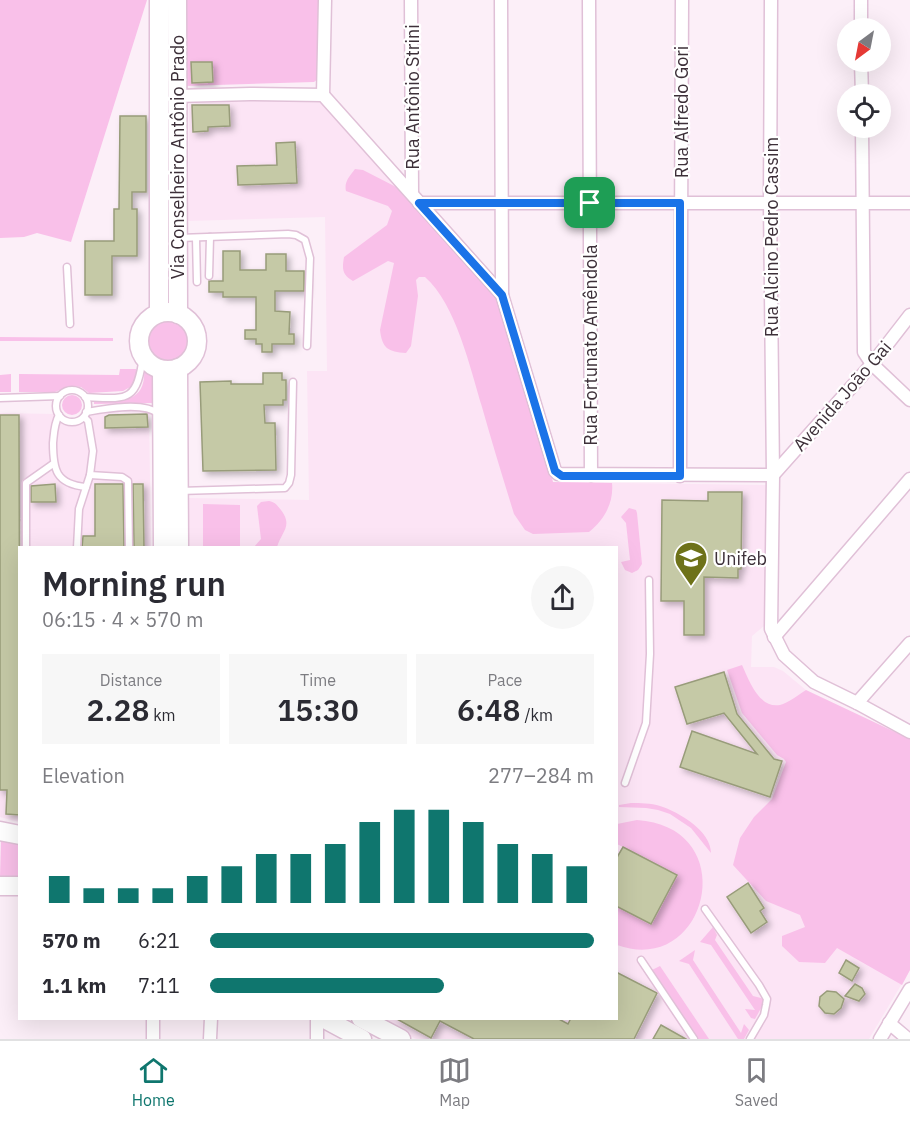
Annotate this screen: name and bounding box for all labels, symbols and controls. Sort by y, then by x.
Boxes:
north arrow [837,18,891,72]
map controls [837,18,891,138]
street label: Rua Antônio Strini [401,24,424,170]
street label: Via Conselheiro Antônio Prado [166,35,189,279]
street label: Rua Alfredo Gori [670,46,693,178]
button: locate [837,84,891,138]
street label: Rua Alcino Pedro Cassim [760,137,783,337]
pin [564,177,615,228]
icon: arrive [573,186,606,219]
street label: Rua Fortunato Amêndola [579,244,602,446]
street label: Avenida João Gai [788,336,896,456]
school or university icon: Unifeb [673,540,709,587]
place label: Unifeb [714,547,767,570]
text: Morning run [42,562,226,605]
button: share [531,566,594,629]
text: 06:15 · 4 × 570 m [42,606,203,633]
text: Distance [100,670,162,690]
text: Time [300,670,336,690]
text: Pace [488,670,522,690]
text: 2.28 [86,690,149,729]
text: 15:30 [277,690,359,729]
text: 6:48 [457,690,521,729]
text: km [149,705,176,725]
text: /km [521,705,553,725]
text: Elevation [42,762,125,789]
text: 277–284 m [488,762,594,789]
text: 570 m [42,927,101,954]
text: 6:21 [138,927,180,954]
text: 1.1 km [42,972,106,999]
text: 7:11 [138,972,180,999]
tab: Home [132,1054,175,1110]
tab: Map [438,1054,471,1110]
tab: Saved [735,1054,778,1110]

